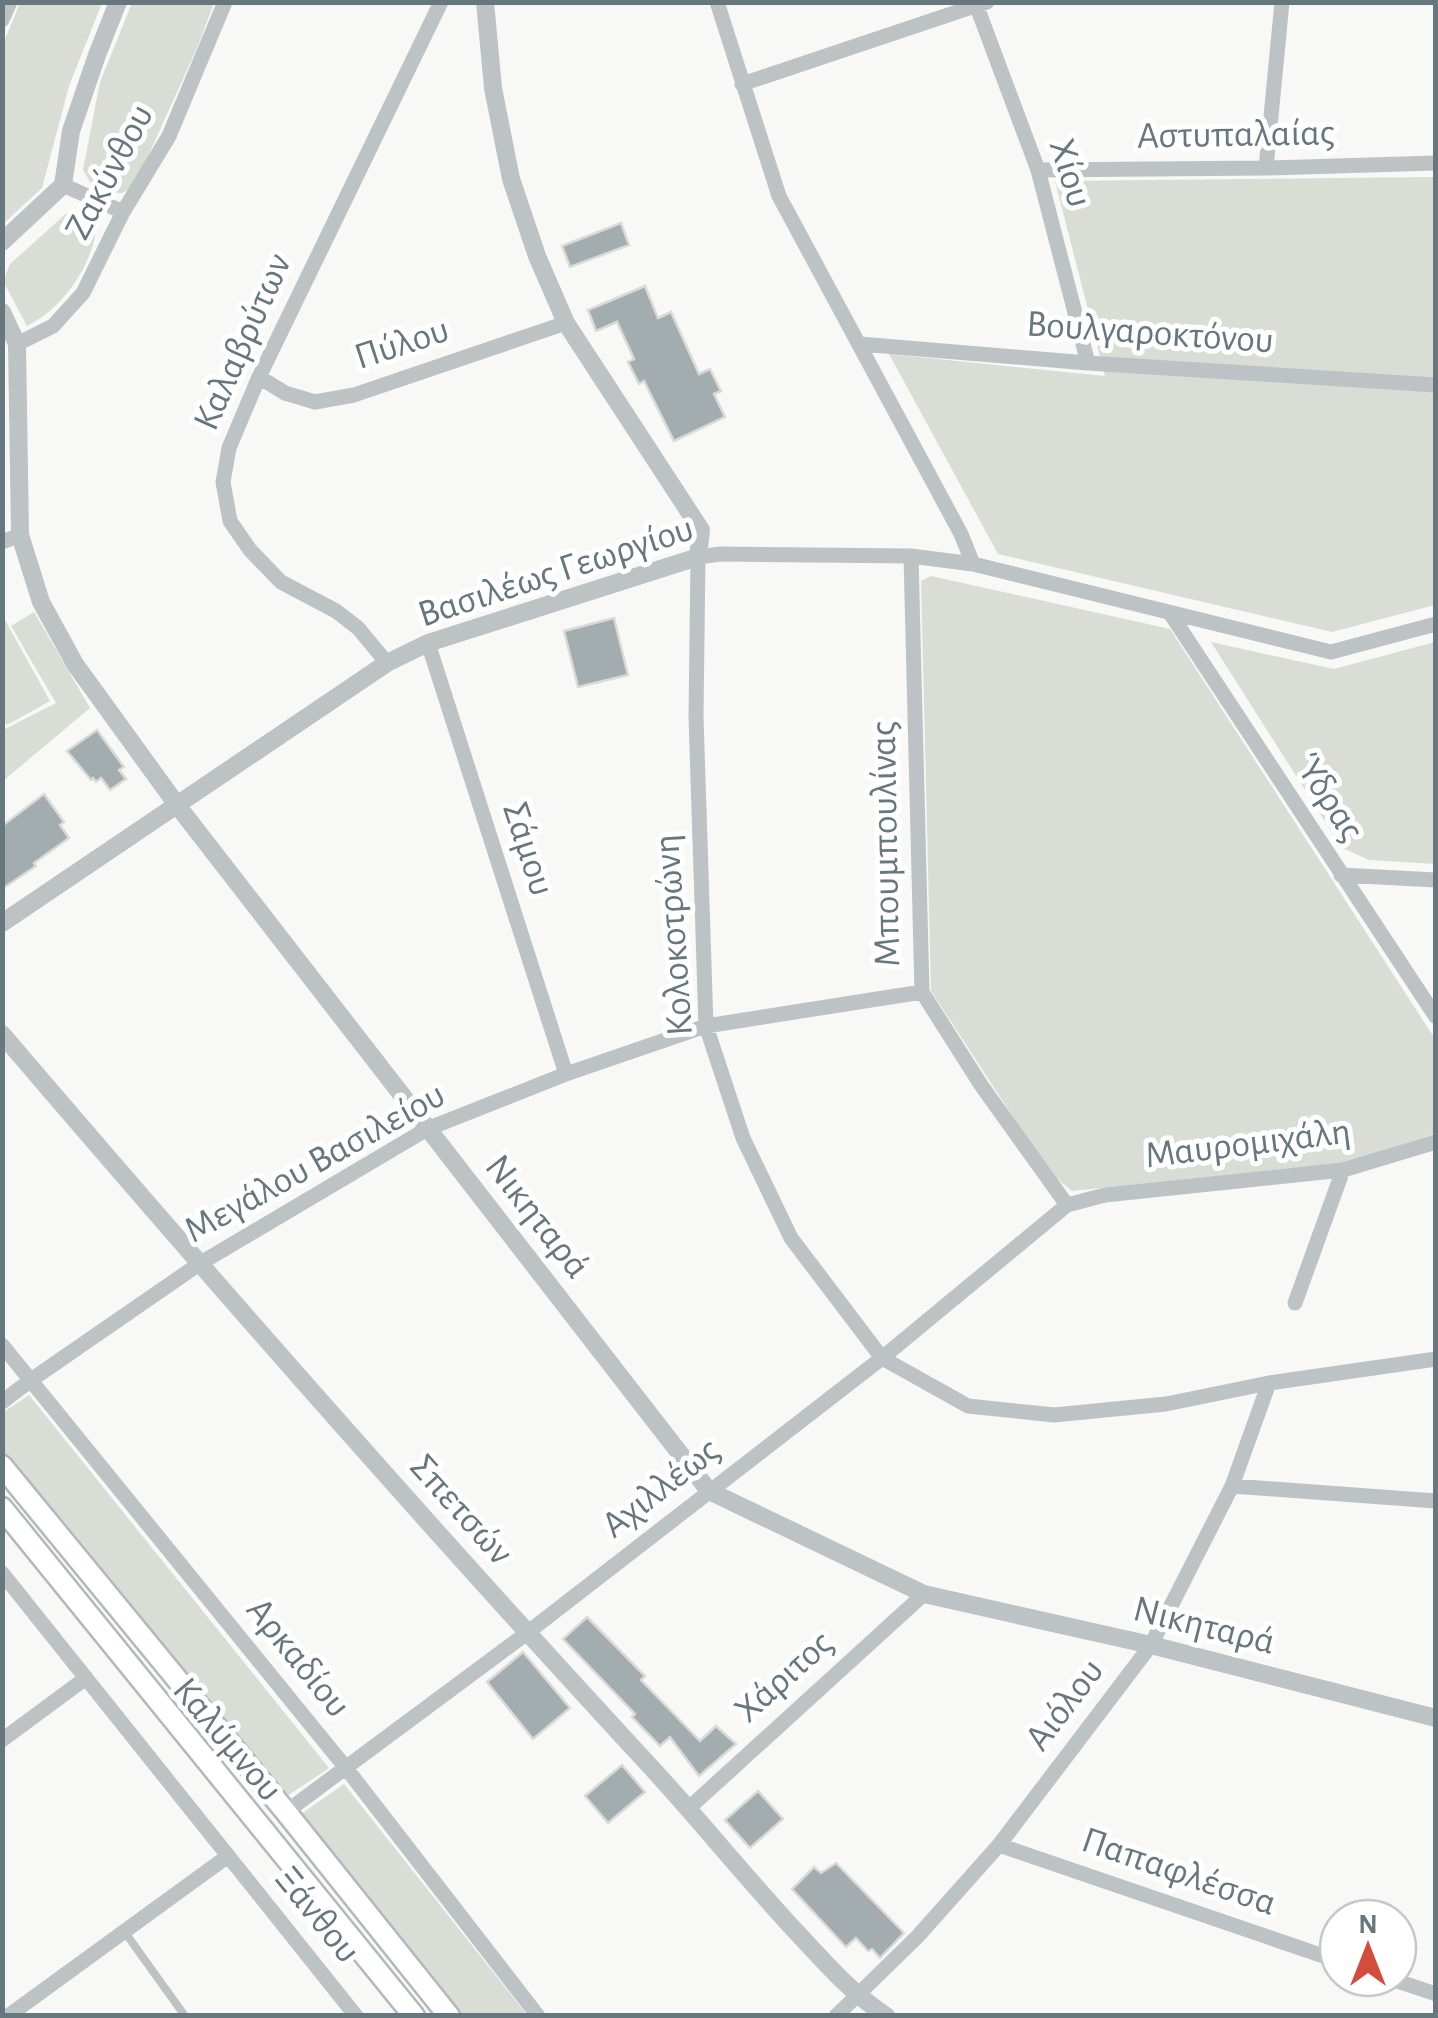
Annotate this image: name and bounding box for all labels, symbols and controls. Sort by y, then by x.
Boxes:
street label: Ζακύνθου [59,98,161,246]
street label: Αστυπαλαίας [1137,114,1335,156]
street label: Χίου [1042,134,1098,212]
street label: Καλαβρύτων [187,248,299,436]
street label: Βουλγαροκτόνου [1025,305,1275,361]
street label: Πύλου [350,311,454,377]
street label: Βασιλέως Γεωργίου [414,510,698,634]
street label: Μπουμπουλίνας [865,721,907,967]
street label: Ύδρας [1287,748,1371,848]
street label: Σάμου [495,798,561,900]
street label: Κολοκοτρώνη [648,833,700,1037]
street label: Μεγάλου Βασιλείου [178,1076,452,1250]
street label: Μαυρομιχάλη [1143,1113,1353,1175]
street label: Νικηταρά [477,1148,597,1286]
street label: Αχιλλέως [595,1431,727,1545]
street label: Σπετσών [402,1448,520,1572]
street label: Νικηταρά [1129,1590,1279,1662]
street label: Αρκαδίου [239,1591,357,1725]
street label: Χάριτος [728,1624,840,1730]
street label: Αιόλου [1019,1652,1111,1758]
street label: Καλύμνου [165,1671,289,1809]
street label: Παπαφλέσσα [1077,1821,1281,1923]
street label: Ξάνθου [267,1860,367,1970]
north arrow [1318,1898,1418,1998]
text: N [1358,1911,1378,1939]

